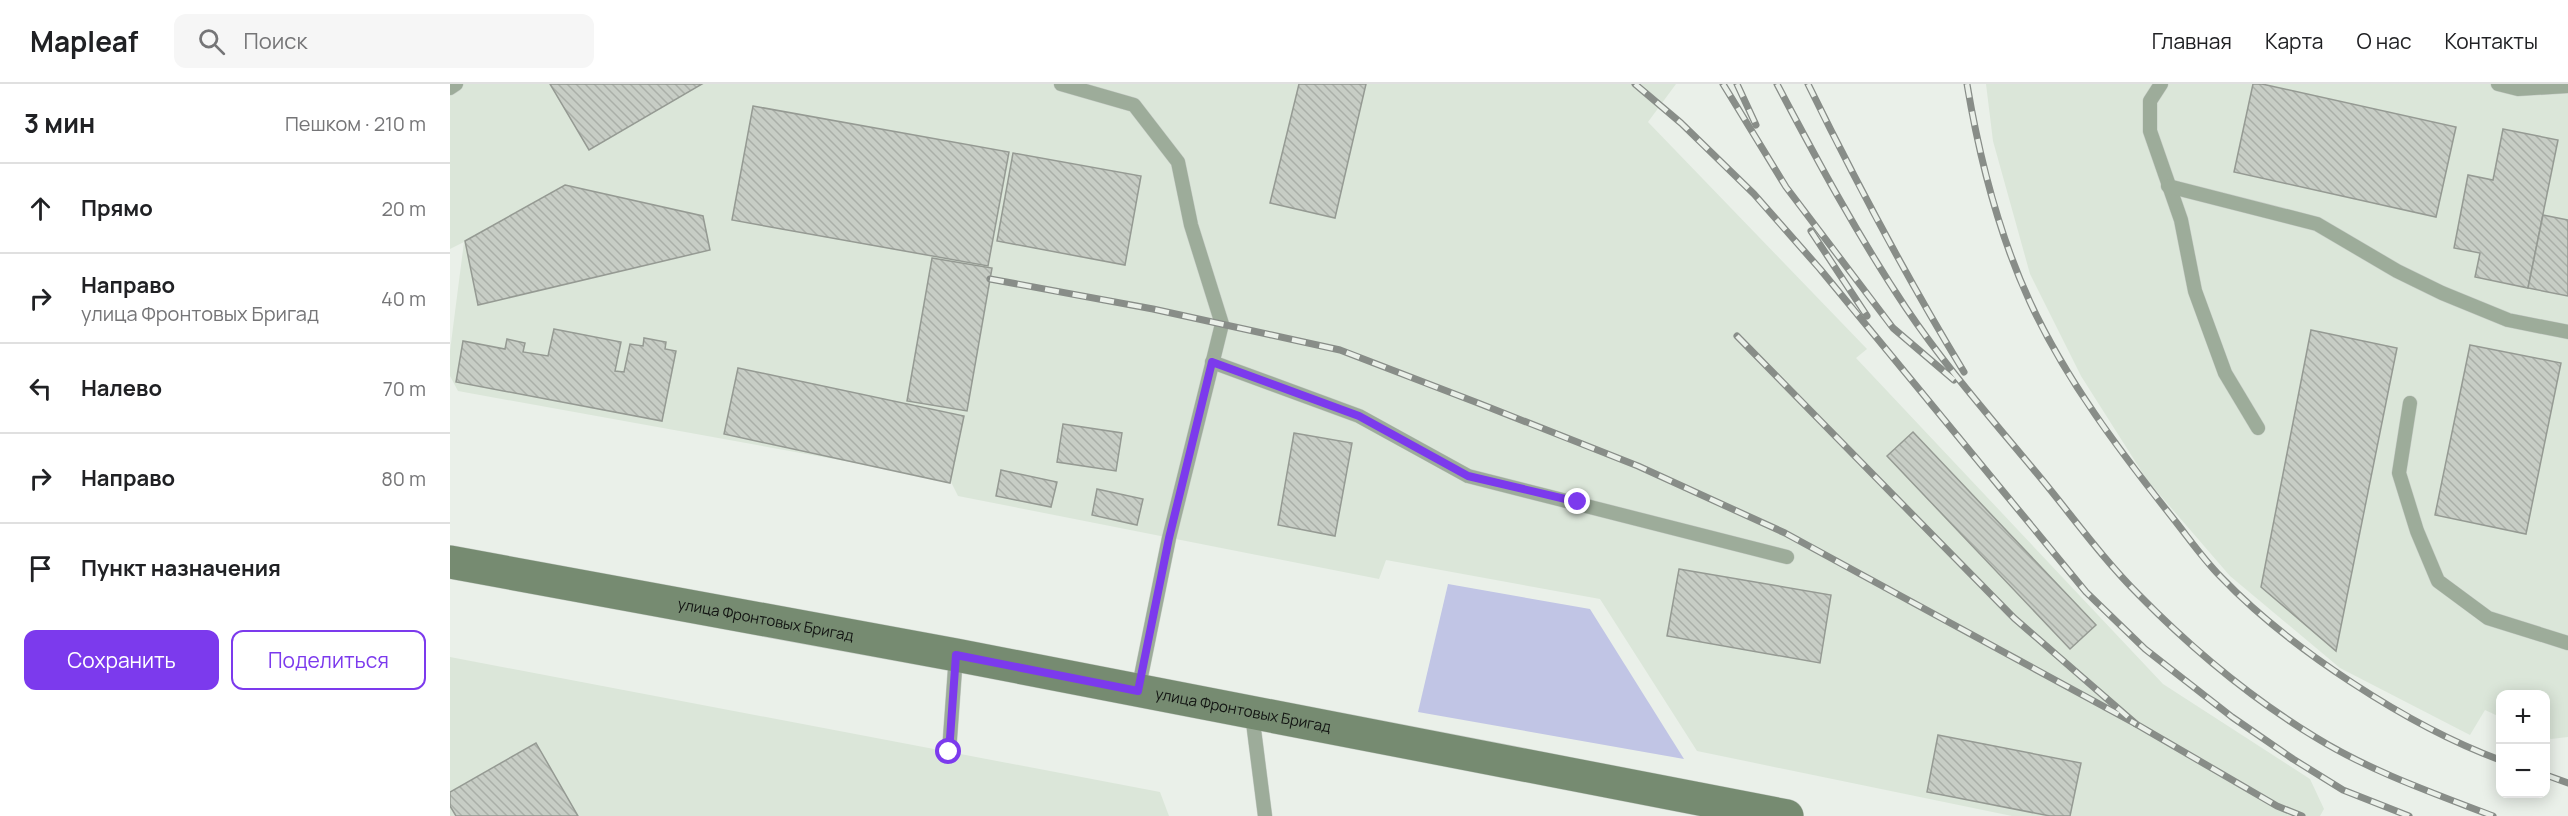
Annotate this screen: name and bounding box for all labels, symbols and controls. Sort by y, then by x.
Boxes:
search box [174,14,594,68]
text: Mapleaf [30,22,138,60]
icon: search [195,25,228,58]
text: Поиск [243,26,307,56]
text: Главная [2152,27,2232,55]
text: Карта [2265,27,2323,55]
text: О нас [2356,27,2412,55]
text: Контакты [2445,27,2538,55]
text: 3 мин [24,105,95,141]
text: Пешком · 210 m [285,110,426,137]
icon: ahead [24,192,57,225]
text: Прямо [81,193,153,223]
text: 20 m [381,195,426,222]
text: Направо [81,270,175,300]
icon: right [24,282,57,315]
text: 40 m [381,285,426,312]
text: улица Фронтовых Бригад [81,300,319,327]
icon: left [24,372,57,405]
text: Налево [81,373,162,403]
text: 70 m [383,375,426,402]
icon: right [24,462,57,495]
text: Направо [81,463,175,493]
text: 80 m [381,465,426,492]
route end [1564,488,1590,514]
icon: arrive [24,552,57,585]
text: Пункт назначения [81,553,281,583]
street label: улица Фронтовых Бригад [676,593,856,646]
button: Сохранить [24,630,219,690]
button: Поделиться [231,630,426,690]
street label: улица Фронтовых Бригад [1154,683,1333,737]
map controls [2496,690,2550,798]
button: + [2496,690,2550,744]
route start [935,738,961,764]
button: − [2496,744,2550,798]

